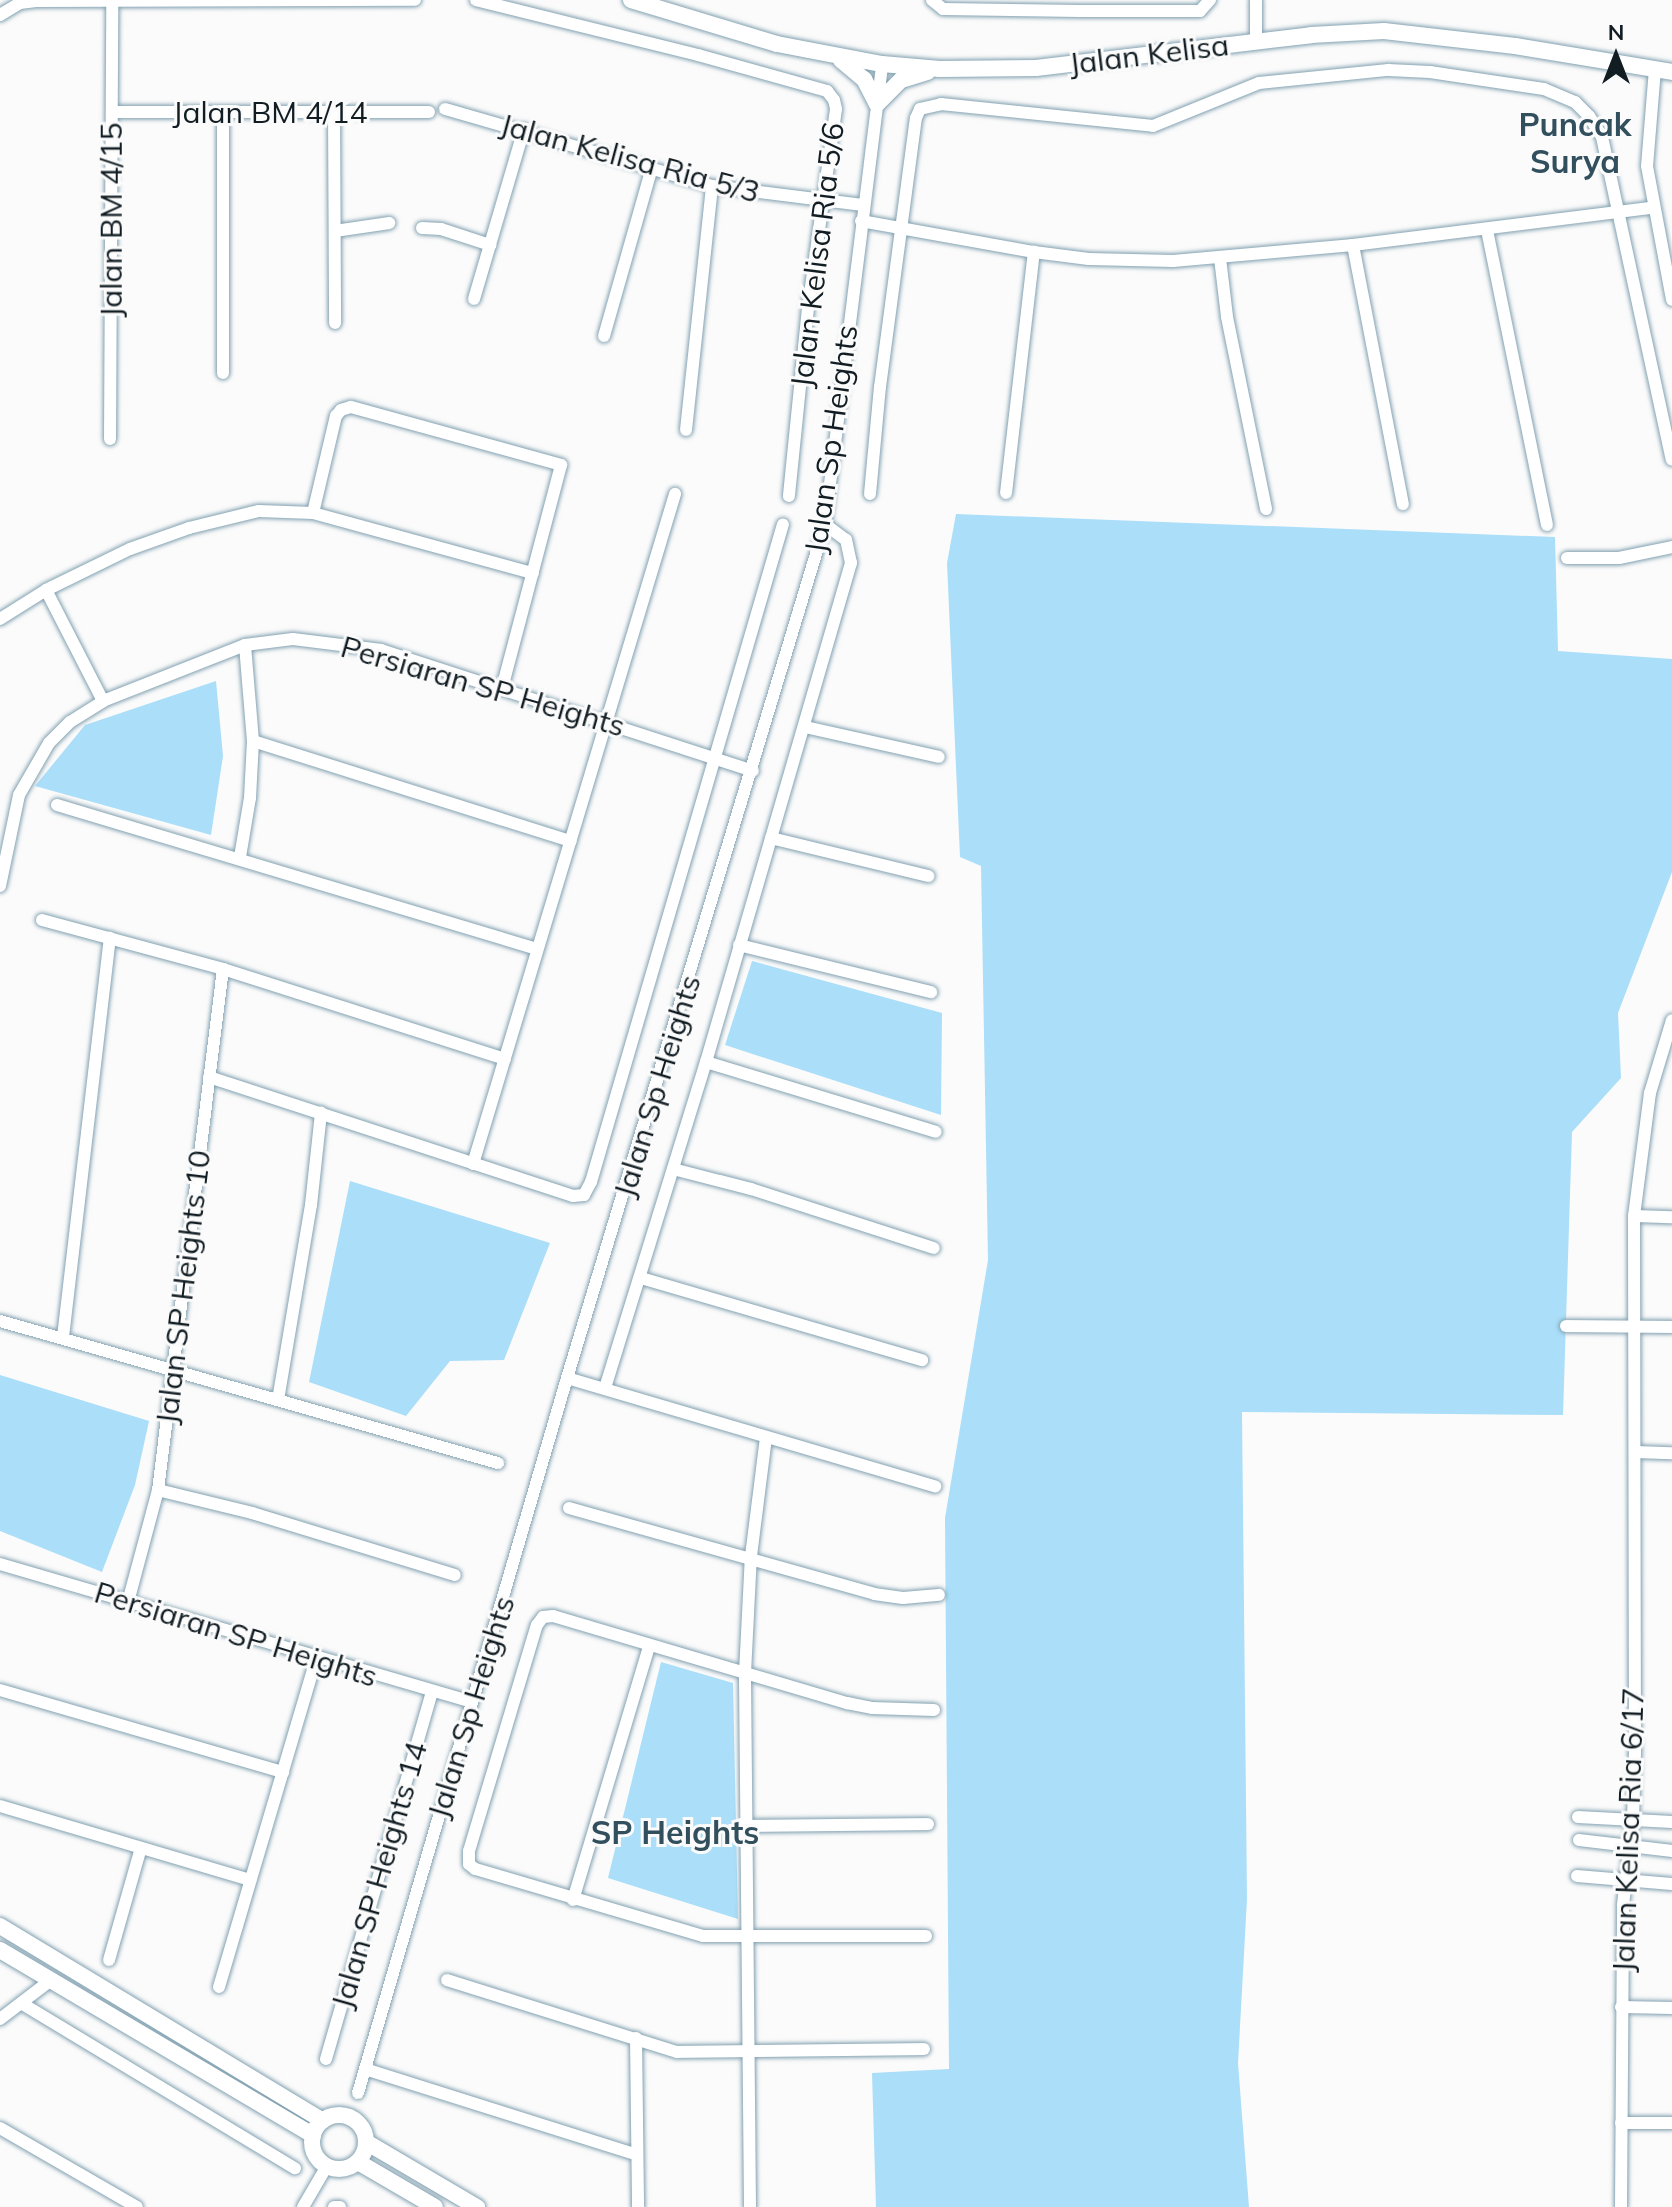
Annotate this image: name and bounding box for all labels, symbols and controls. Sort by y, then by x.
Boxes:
north arrow [1576,16,1656,96]
text: N [1608,18,1624,46]
street label: Jalan Kelisa [1067,26,1231,82]
street label: Jalan BM 4/14 [173,94,367,130]
street label: Jalan Kelisa Ria 5/3 [497,106,763,210]
district label: Puncak Surya [1519,106,1631,181]
street label: Jalan Kelisa Ria 5/6 [783,120,851,390]
street label: Jalan BM 4/15 [93,123,129,317]
street label: Jalan Sp Heights [797,322,865,556]
street label: Persiaran SP Heights [337,628,629,744]
street label: Jalan Sp Heights [606,971,708,1201]
street label: Jalan SP Heights 10 [148,1148,218,1426]
street label: Persiaran SP Heights [90,1574,382,1694]
street label: Jalan Sp Heights [420,1592,522,1822]
street label: Jalan Kelisa Ria 6/17 [1605,1687,1651,1973]
street label: Jalan SP Heights 14 [324,1737,434,2013]
district label: SP Heights [591,1813,759,1851]

